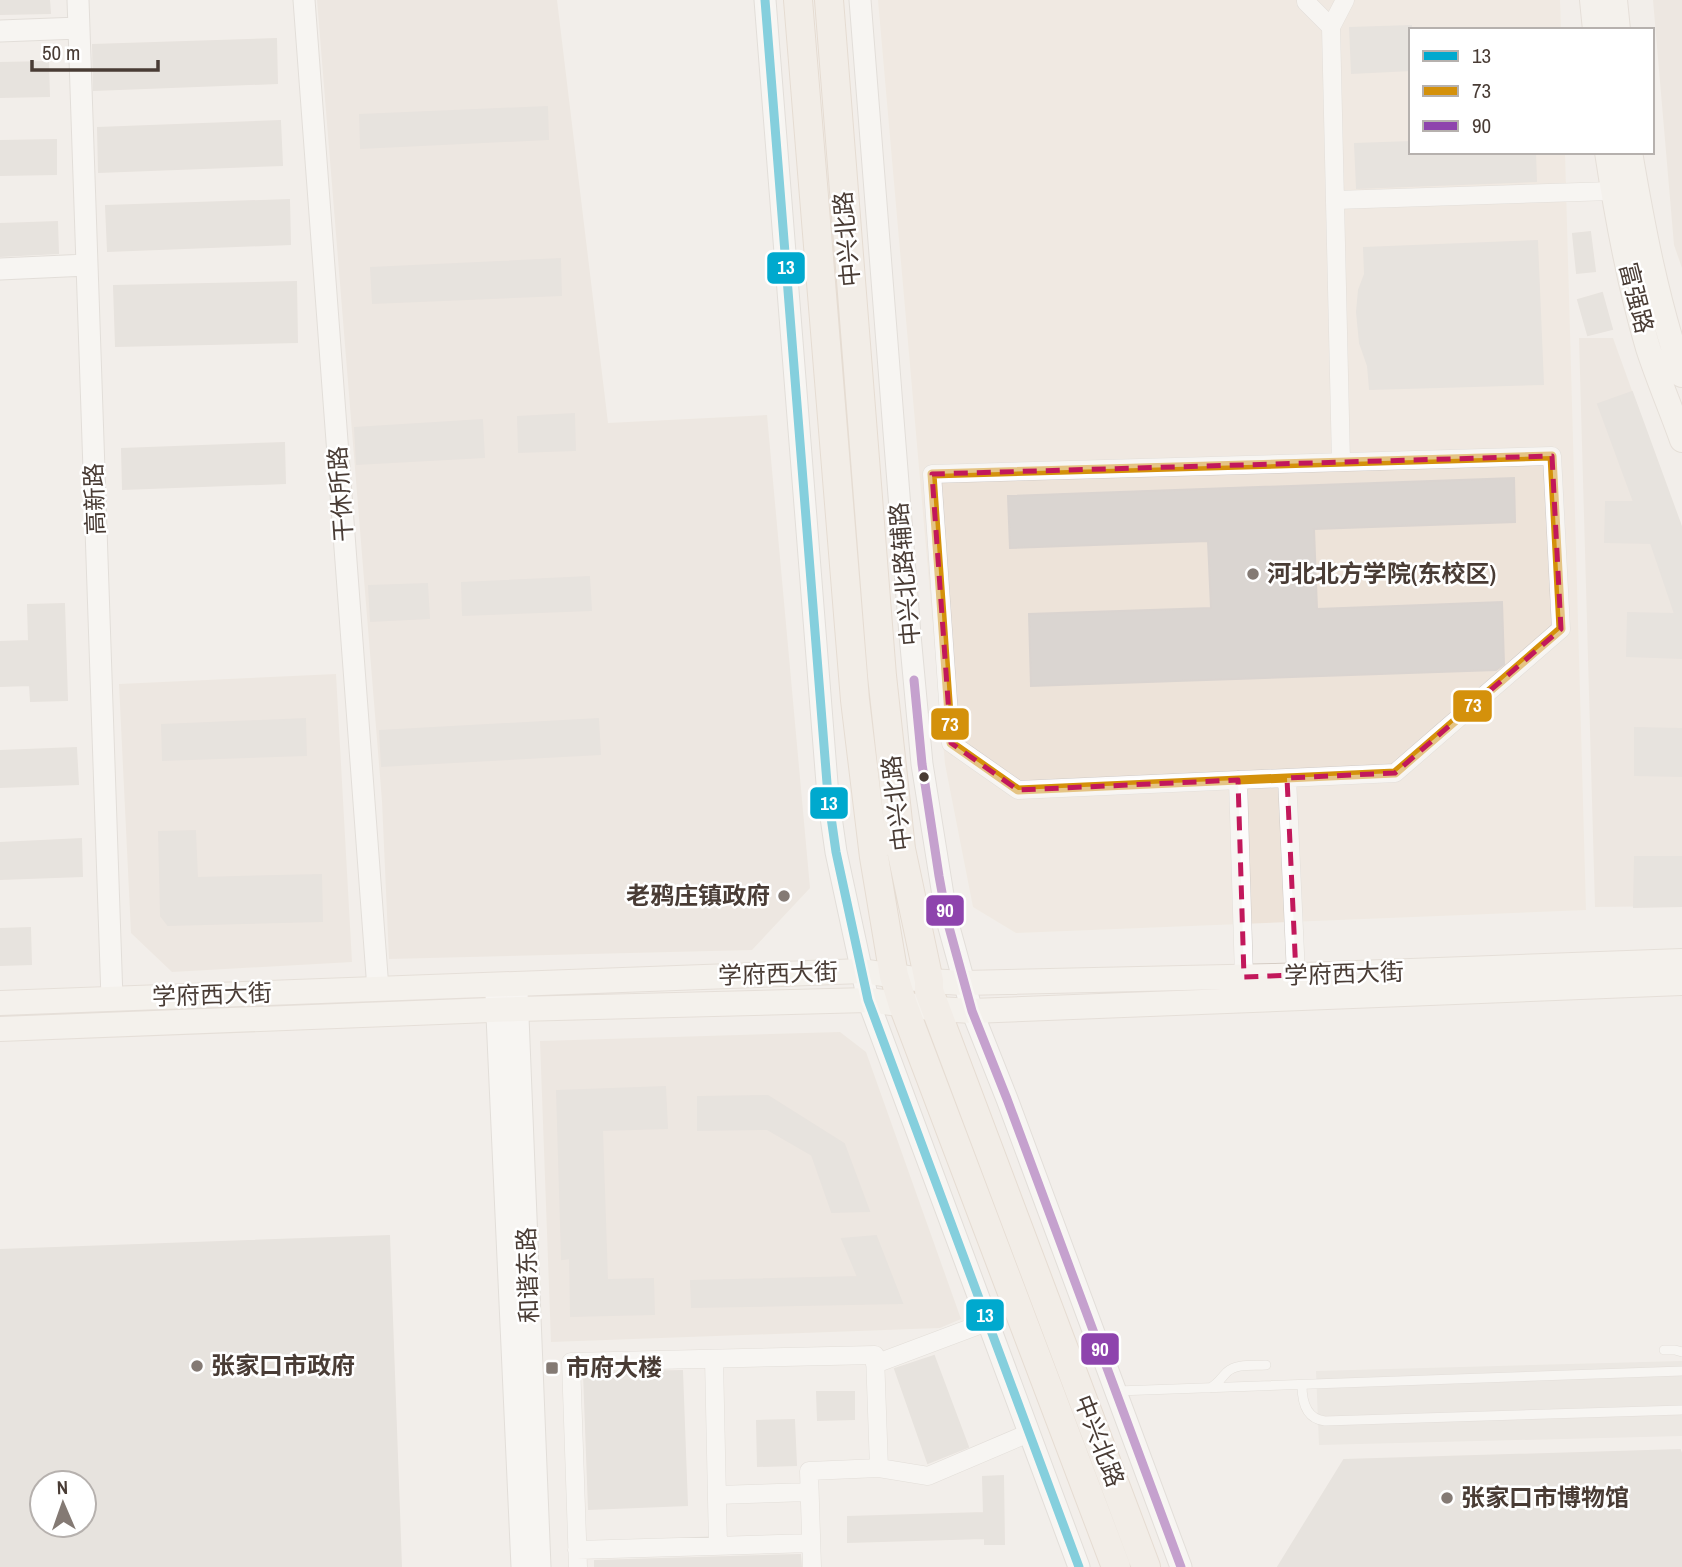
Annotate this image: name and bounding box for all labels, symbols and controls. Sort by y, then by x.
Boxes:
scale bar [32,28,158,72]
legend [1409,28,1654,154]
text: 50 m [42,38,80,67]
text: 13 [1472,41,1491,70]
text: 73 [1472,76,1491,105]
text: 90 [1472,111,1491,140]
street label: 中兴北路 [826,190,866,288]
line badge: 13 [766,251,806,285]
text: 13 [777,254,795,280]
street label: 富强路 [1613,259,1661,337]
street label: 干休所路 [321,445,359,543]
street label: 高新路 [77,462,111,536]
street label: 中兴北路辅路 [882,501,926,647]
place label: 河北北方学院(东校区) [1267,557,1496,589]
marker: 河北北方学院(东校区) [1245,566,1261,582]
line badge: 73 [1452,689,1493,723]
text: 73 [1464,692,1482,718]
line badge: 73 [930,707,970,741]
text: 73 [941,711,959,737]
street label: 中兴北路 [874,754,918,853]
unlabelled marker [917,770,931,784]
line badge: 13 [809,786,849,820]
text: 13 [820,790,838,816]
place label: 老鸦庄镇政府 [626,879,770,911]
marker: 老鸦庄镇政府 [776,888,792,904]
line badge: 90 [925,894,965,927]
text: 90 [936,897,954,923]
street label: 学府西大街 [717,955,838,991]
street label: 学府西大街 [1283,955,1404,991]
street label: 学府西大街 [151,976,272,1012]
street label: 和谐东路 [509,1227,545,1324]
line badge: 13 [965,1298,1005,1332]
text: 13 [976,1302,994,1328]
line badge: 90 [1080,1332,1120,1366]
text: 90 [1091,1336,1109,1362]
place label: 张家口市政府 [211,1349,355,1381]
place label: 市府大楼 [566,1351,662,1383]
marker: 张家口市政府 [189,1358,205,1374]
marker: 市府大楼 [544,1360,560,1376]
street label: 中兴北路 [1068,1390,1132,1491]
north arrow [28,1469,98,1539]
text: N [56,1474,68,1500]
place label: 张家口市博物馆 [1461,1481,1629,1513]
marker: 张家口市博物馆 [1439,1490,1455,1506]

